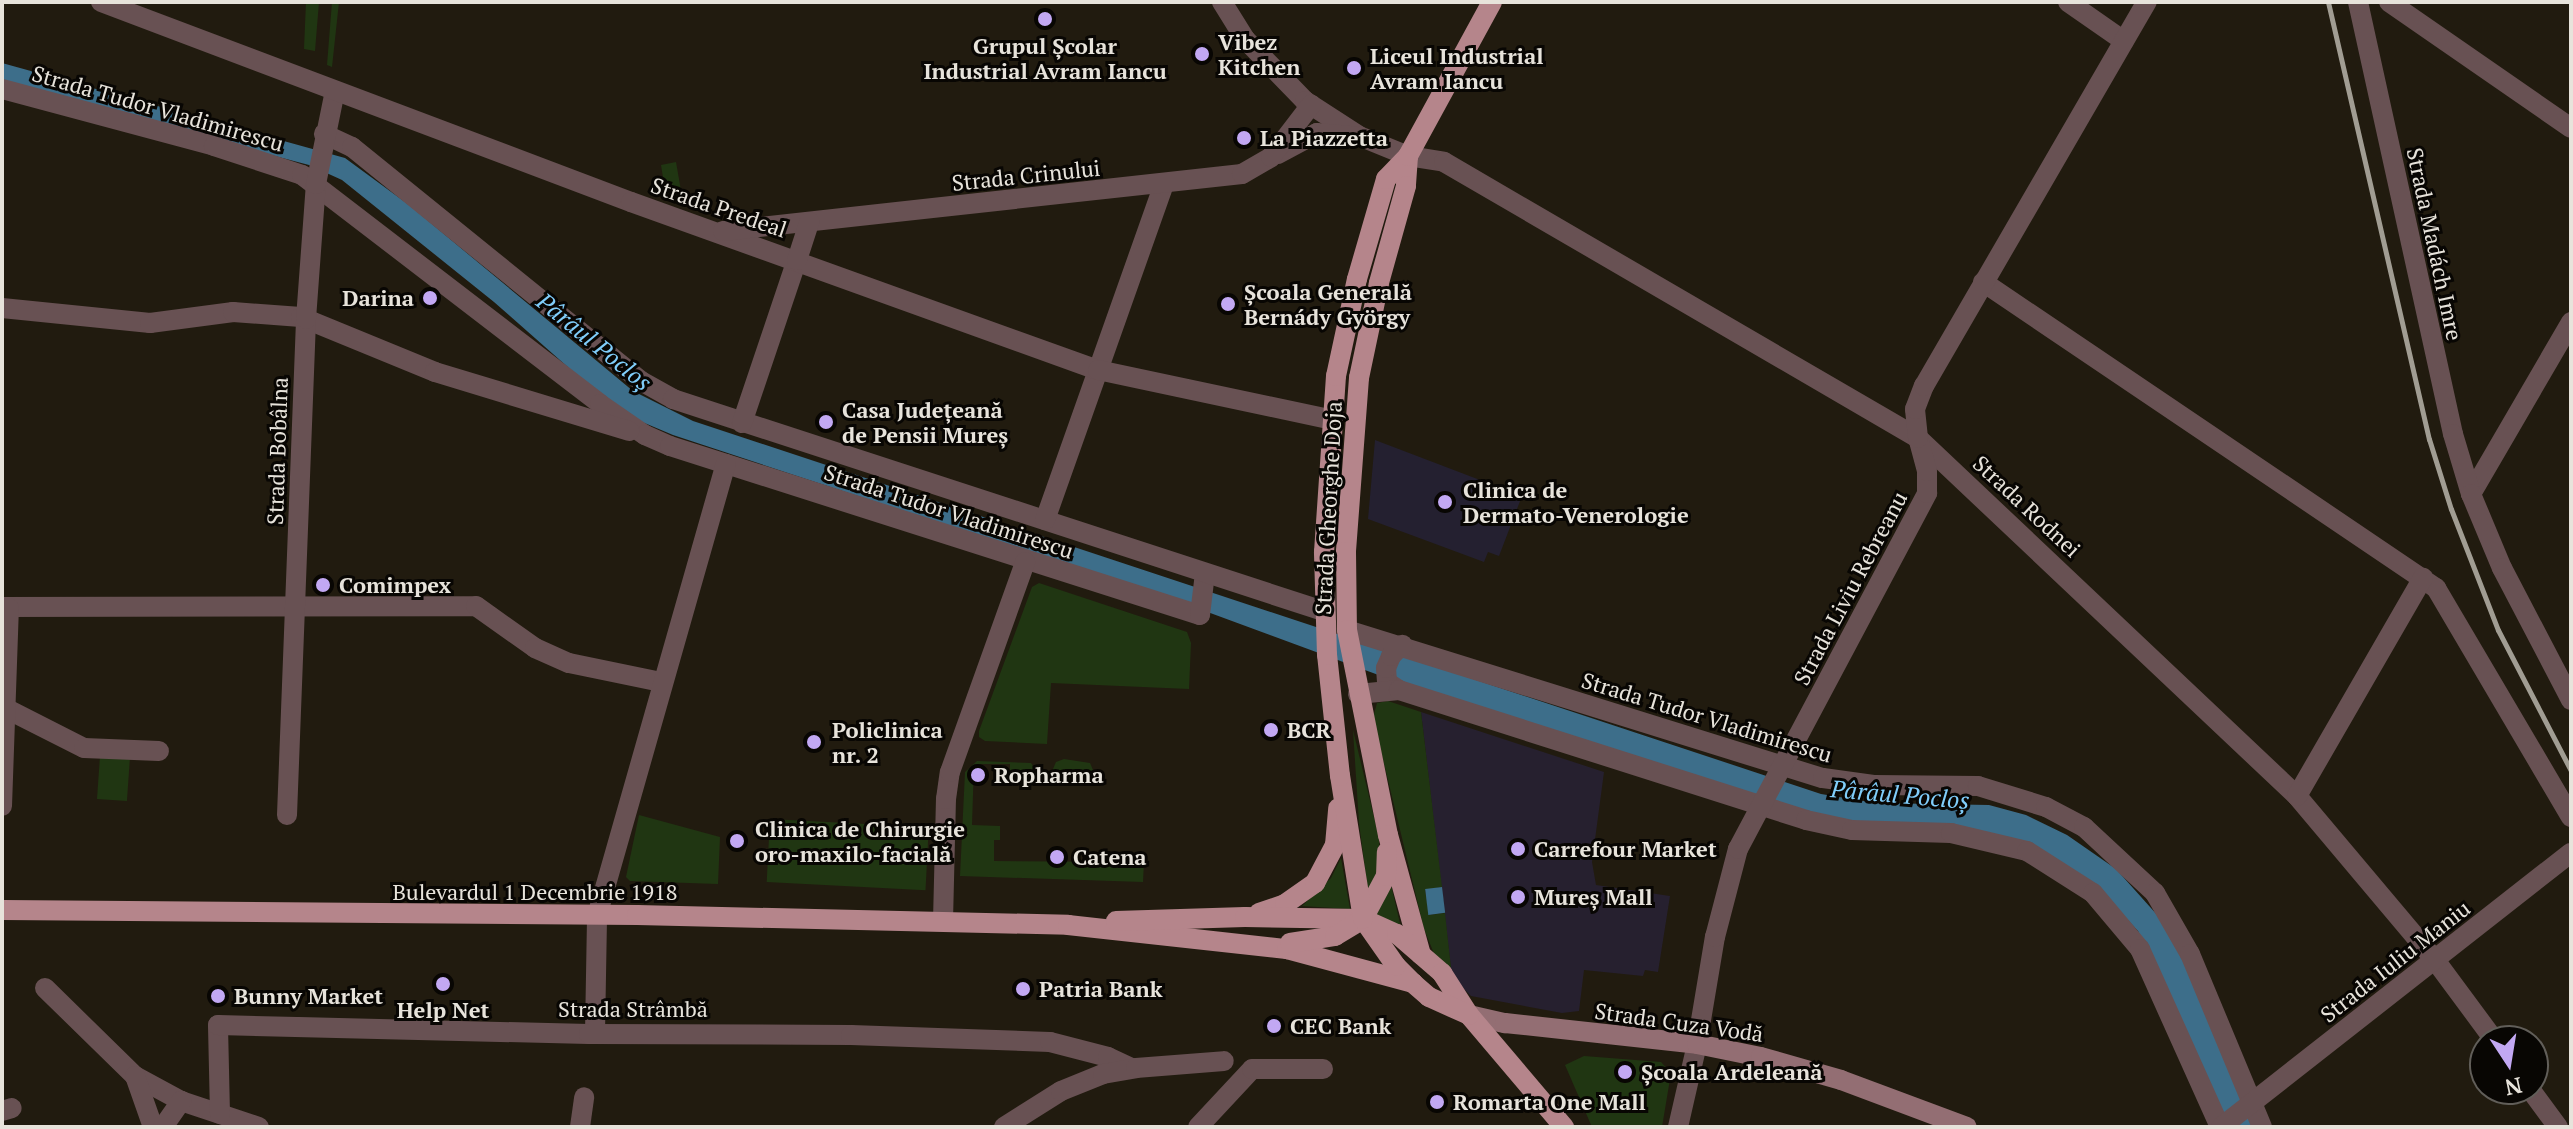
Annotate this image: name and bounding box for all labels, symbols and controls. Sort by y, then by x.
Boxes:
marker: Grupul Școlar Industrial Avram Iancu [1036,10,1054,28]
place label: Vibez Kitchen [1218,28,1300,80]
place label: Grupul Școlar Industrial Avram Iancu [923,32,1167,84]
place label: Liceul Industrial Avram Iancu [1370,42,1543,94]
marker: Vibez Kitchen [1193,45,1211,63]
street label: Strada Tudor Vladimirescu [29,59,287,157]
marker: Liceul Industrial Avram Iancu [1345,59,1363,77]
place label: La Piazzetta [1260,125,1388,151]
marker: La Piazzetta [1235,129,1253,147]
street label: Strada Madách Imre [2402,145,2468,343]
street label: Strada Crinului [951,154,1101,196]
street label: Strada Predeal [648,171,790,243]
place label: Școala Generală Bernády György [1244,278,1412,330]
place label: Darina [342,285,414,311]
water label: Pârâul Pocloș [531,287,657,397]
marker: Darina [421,289,439,307]
marker: Școala Generală Bernády György [1219,295,1237,313]
street label: Strada Bobâlna [261,377,293,525]
place label: Casa Județeană de Pensii Mureș [842,396,1008,448]
street label: Strada Gheorghe Doja [1309,400,1347,616]
marker: Casa Județeană de Pensii Mureș [817,413,835,431]
street label: Strada Rodnei [1968,450,2086,562]
street label: Strada Tudor Vladimirescu [821,458,1077,564]
place label: Clinica de Dermato-Venerologie [1463,476,1689,528]
street label: Strada Liviu Rebreanu [1788,487,1912,689]
marker: Clinica de Dermato-Venerologie [1434,491,1456,513]
place label: Comimpex [339,572,451,598]
marker: Comimpex [314,576,332,594]
street label: Strada Tudor Vladimirescu [1578,666,1836,768]
place label: Policlinica nr. 2 [832,716,943,768]
place label: BCR [1287,717,1331,743]
marker: BCR [1262,721,1280,739]
marker: Policlinica nr. 2 [803,731,825,753]
place label: Ropharma [994,762,1104,788]
marker: Ropharma [969,766,987,784]
water label: Pârâul Pocloș [1829,775,1971,815]
place label: Clinica de Chirurgie oro-maxilo-facială [755,815,965,866]
marker: Clinica de Chirurgie oro-maxilo-facială [726,830,748,852]
place label: Carrefour Market [1534,836,1717,862]
marker: Carrefour Market [1509,840,1527,858]
place label: Catena [1073,844,1147,870]
marker: Catena [1048,848,1066,866]
street label: Bulevardul 1 Decembrie 1918 [393,879,677,905]
place label: Mureș Mall [1534,884,1653,910]
marker: Mureș Mall [1509,888,1527,906]
street label: Strada Iuliu Maniu [2315,894,2475,1028]
marker: Help Net [434,975,452,993]
place label: Patria Bank [1039,976,1162,1002]
marker: Patria Bank [1014,980,1032,998]
place label: Bunny Market [234,983,383,1009]
marker: Bunny Market [209,987,227,1005]
street label: Strada Strâmbă [558,996,708,1022]
place label: Help Net [397,997,489,1023]
street label: Strada Cuza Vodă [1593,997,1765,1047]
place label: CEC Bank [1290,1013,1391,1039]
marker: CEC Bank [1265,1017,1283,1035]
north arrow [2469,1025,2549,1105]
place label: Școala Ardeleană [1641,1059,1823,1085]
marker: Școala Ardeleană [1616,1063,1634,1081]
text: N [2503,1071,2525,1103]
place label: Romarta One Mall [1453,1089,1646,1115]
marker: Romarta One Mall [1428,1093,1446,1111]

